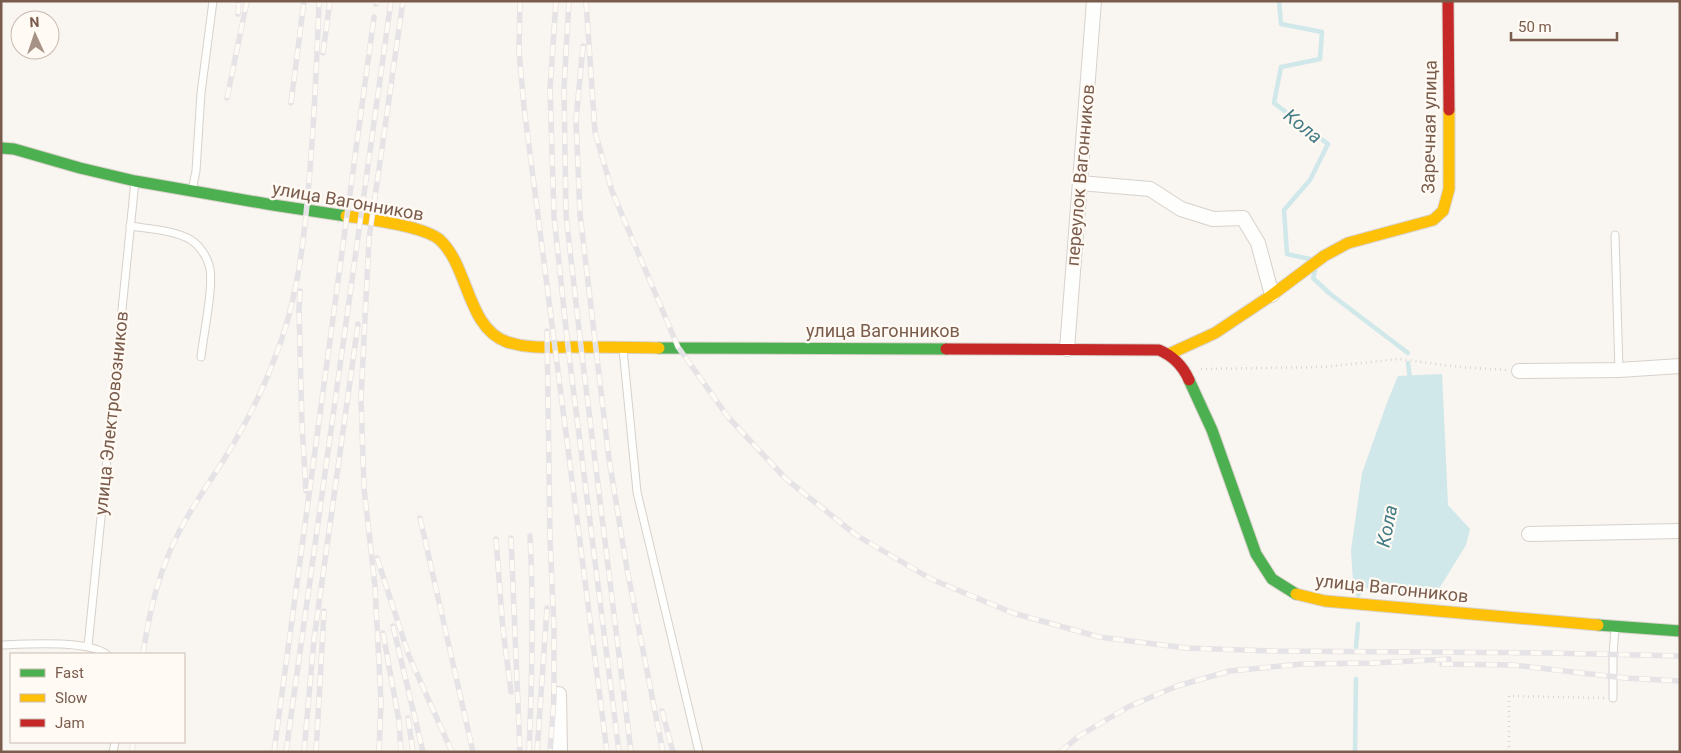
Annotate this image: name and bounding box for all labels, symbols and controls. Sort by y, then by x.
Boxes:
north arrow [10,10,60,60]
scale bar [1511,10,1617,42]
text: N [29,14,40,30]
text: 50 m [1518,18,1552,36]
street label: Заречная улица [1417,60,1441,194]
street label: переулок Вагонников [1062,83,1098,267]
water label: Кола [1279,104,1327,148]
street label: улица Вагонников [270,177,426,225]
street label: улица Электровозников [90,310,132,516]
street label: улица Вагонников [806,320,960,341]
water label: Кола [1372,503,1402,549]
street label: улица Вагонников [1314,570,1470,606]
legend [10,653,185,743]
text: Fast [55,664,84,682]
text: Slow [55,689,87,707]
text: Jam [55,714,85,732]

